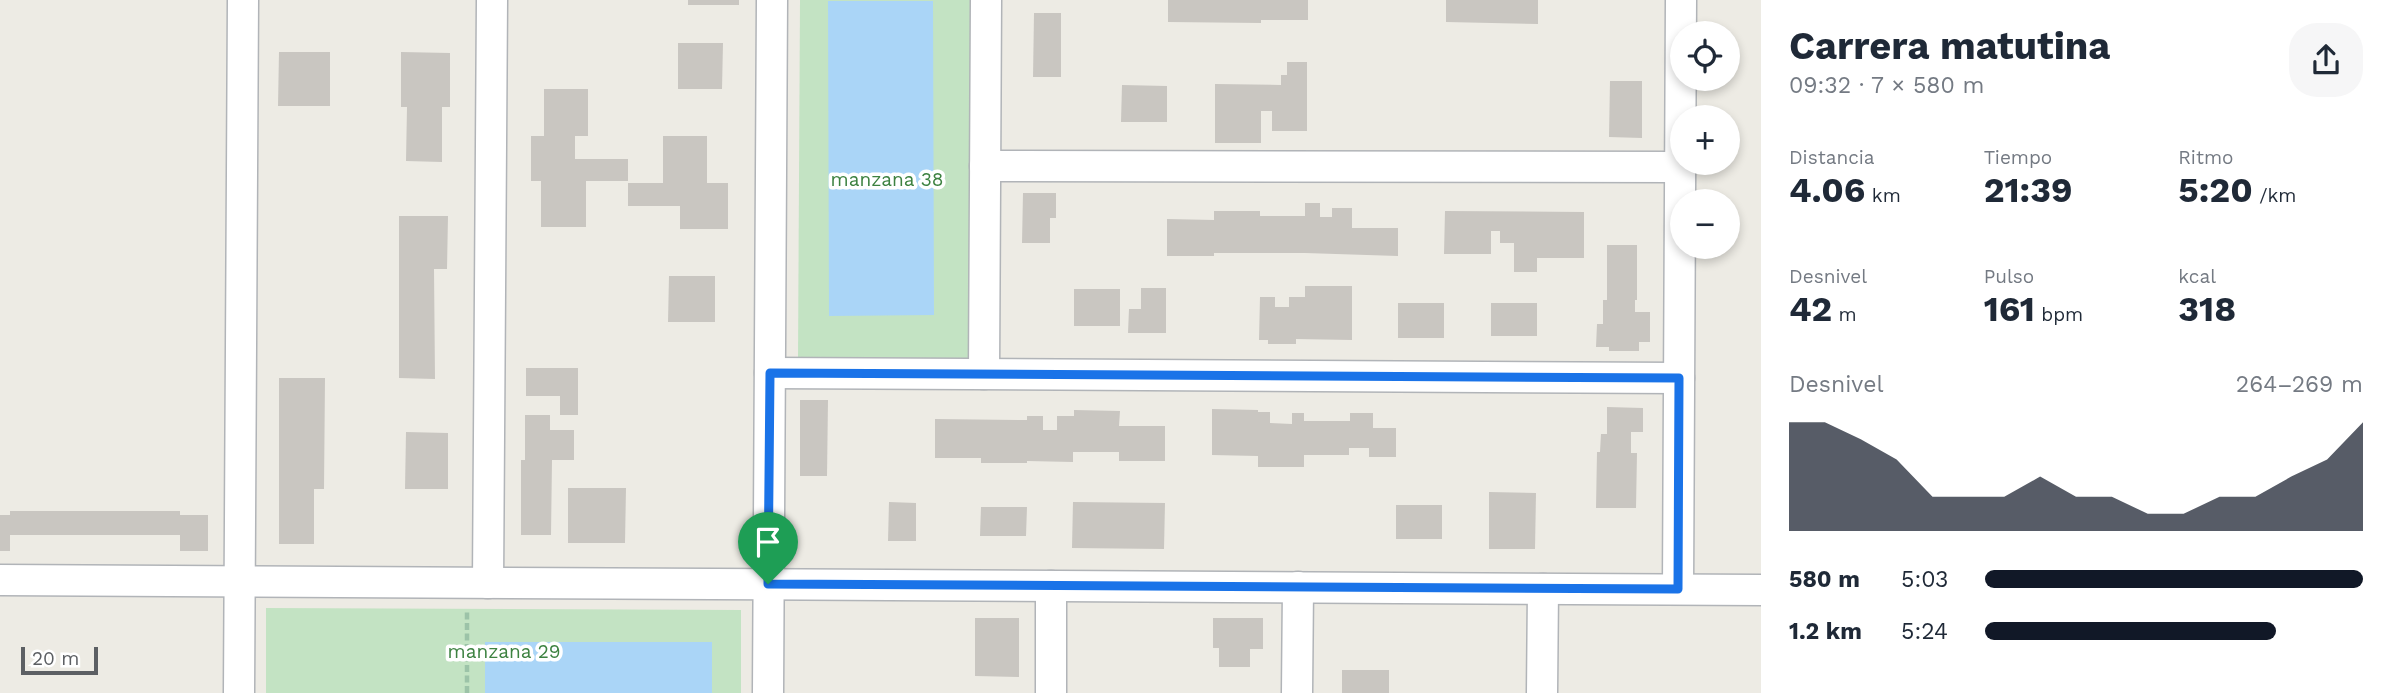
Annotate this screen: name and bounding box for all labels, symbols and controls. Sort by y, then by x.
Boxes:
map controls [1670,21,1740,259]
button: locate [1670,21,1740,91]
button: share [2289,23,2363,97]
text: Carrera matutina [1789,24,2110,68]
text: 09:32 · 7 × 580 m [1789,72,1985,99]
button: + [1670,105,1740,175]
text: Distancia [1789,146,1875,169]
text: Tiempo [1984,146,2052,169]
text: Ritmo [2178,146,2233,169]
park label: manzana 38 [831,168,943,191]
text: 4.06 [1789,169,1865,211]
text: 21:39 [1984,169,2073,211]
text: 5:20 [2178,169,2253,211]
text: km [1865,184,1901,207]
text: /km [2253,184,2296,207]
button: − [1670,189,1740,259]
text: Desnivel [1789,265,1867,288]
text: Pulso [1984,265,2034,288]
text: kcal [2178,265,2216,288]
text: 42 [1789,288,1832,330]
text: 161 [1984,288,2035,330]
text: 318 [2178,288,2236,330]
text: m [1832,303,1857,326]
text: bpm [2035,303,2083,326]
text: Desnivel [1789,371,1884,398]
text: 264–269 m [2236,371,2363,398]
pin [738,512,798,584]
icon: arrive [749,523,787,561]
text: 580 m [1789,566,1860,593]
text: 5:03 [1901,566,1948,593]
text: 1.2 km [1789,618,1862,645]
text: 5:24 [1901,618,1948,645]
park label: manzana 29 [448,640,560,663]
scale bar [21,644,98,676]
text: 20 m [32,647,79,670]

